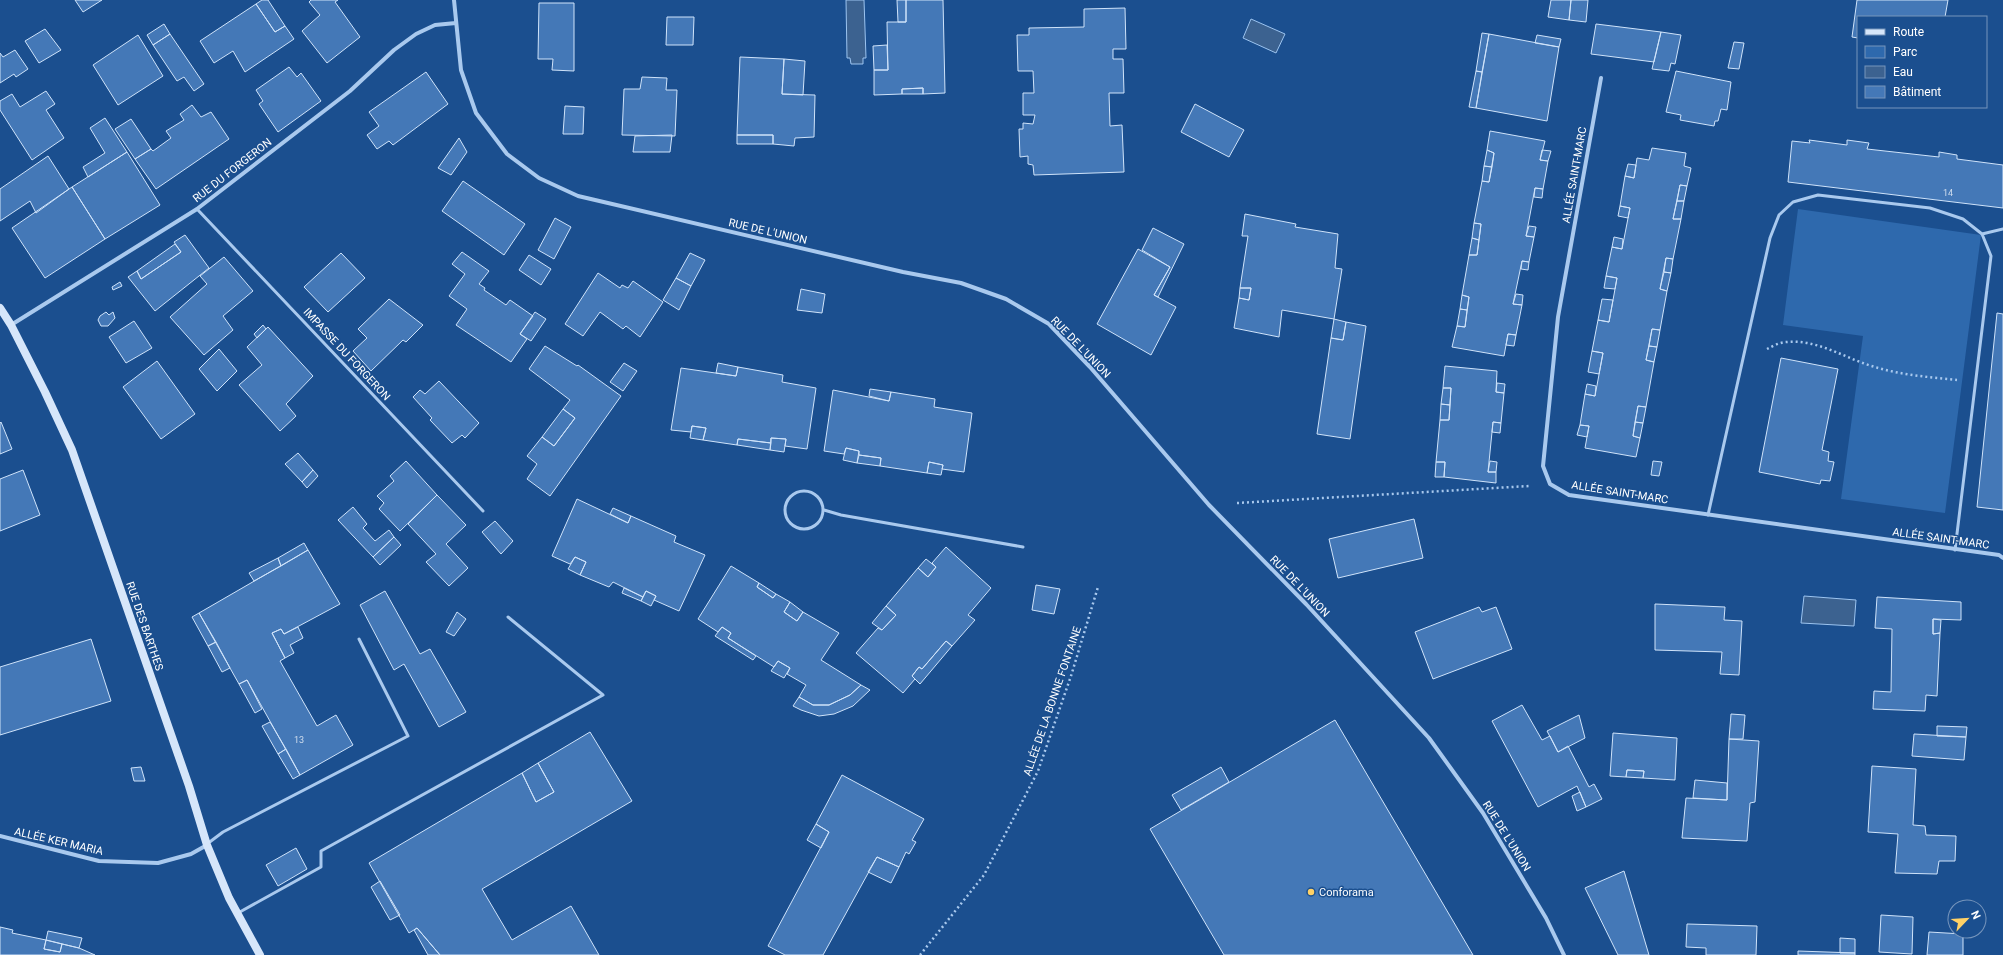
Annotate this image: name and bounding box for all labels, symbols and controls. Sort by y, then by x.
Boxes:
legend [1857,16,1987,108]
text: Route [1893,25,1924,39]
text: Parc [1893,45,1917,59]
text: Eau [1893,65,1913,79]
text: Bâtiment [1893,85,1941,99]
street label: ALLÉE SAINT-MARC [1560,126,1589,224]
street label: RUE DU FORGERON [190,136,274,205]
house number: 14 [1943,188,1953,198]
street label: RUE DE L'UNION [727,216,808,247]
street label: IMPASSE DU FORGERON [300,305,393,403]
street label: RUE DE L'UNION [1048,314,1113,381]
street label: ALLÉE SAINT-MARC [1571,478,1669,507]
street label: ALLÉE SAINT-MARC [1892,525,1990,552]
street label: RUE DE L'UNION [1267,553,1332,620]
street label: RUE DES BARTHES [123,580,166,673]
street label: ALLÉE DE LA BONNE FONTAINE [1021,625,1084,778]
house number: 13 [294,735,304,745]
street label: RUE DE L'UNION [1480,799,1533,874]
street label: ALLÉE KER MARIA [13,825,105,858]
place label: Conforama [1319,886,1374,899]
marker: Conforama [1306,887,1316,897]
north arrow [1947,899,1987,939]
text: N [1968,909,1983,921]

